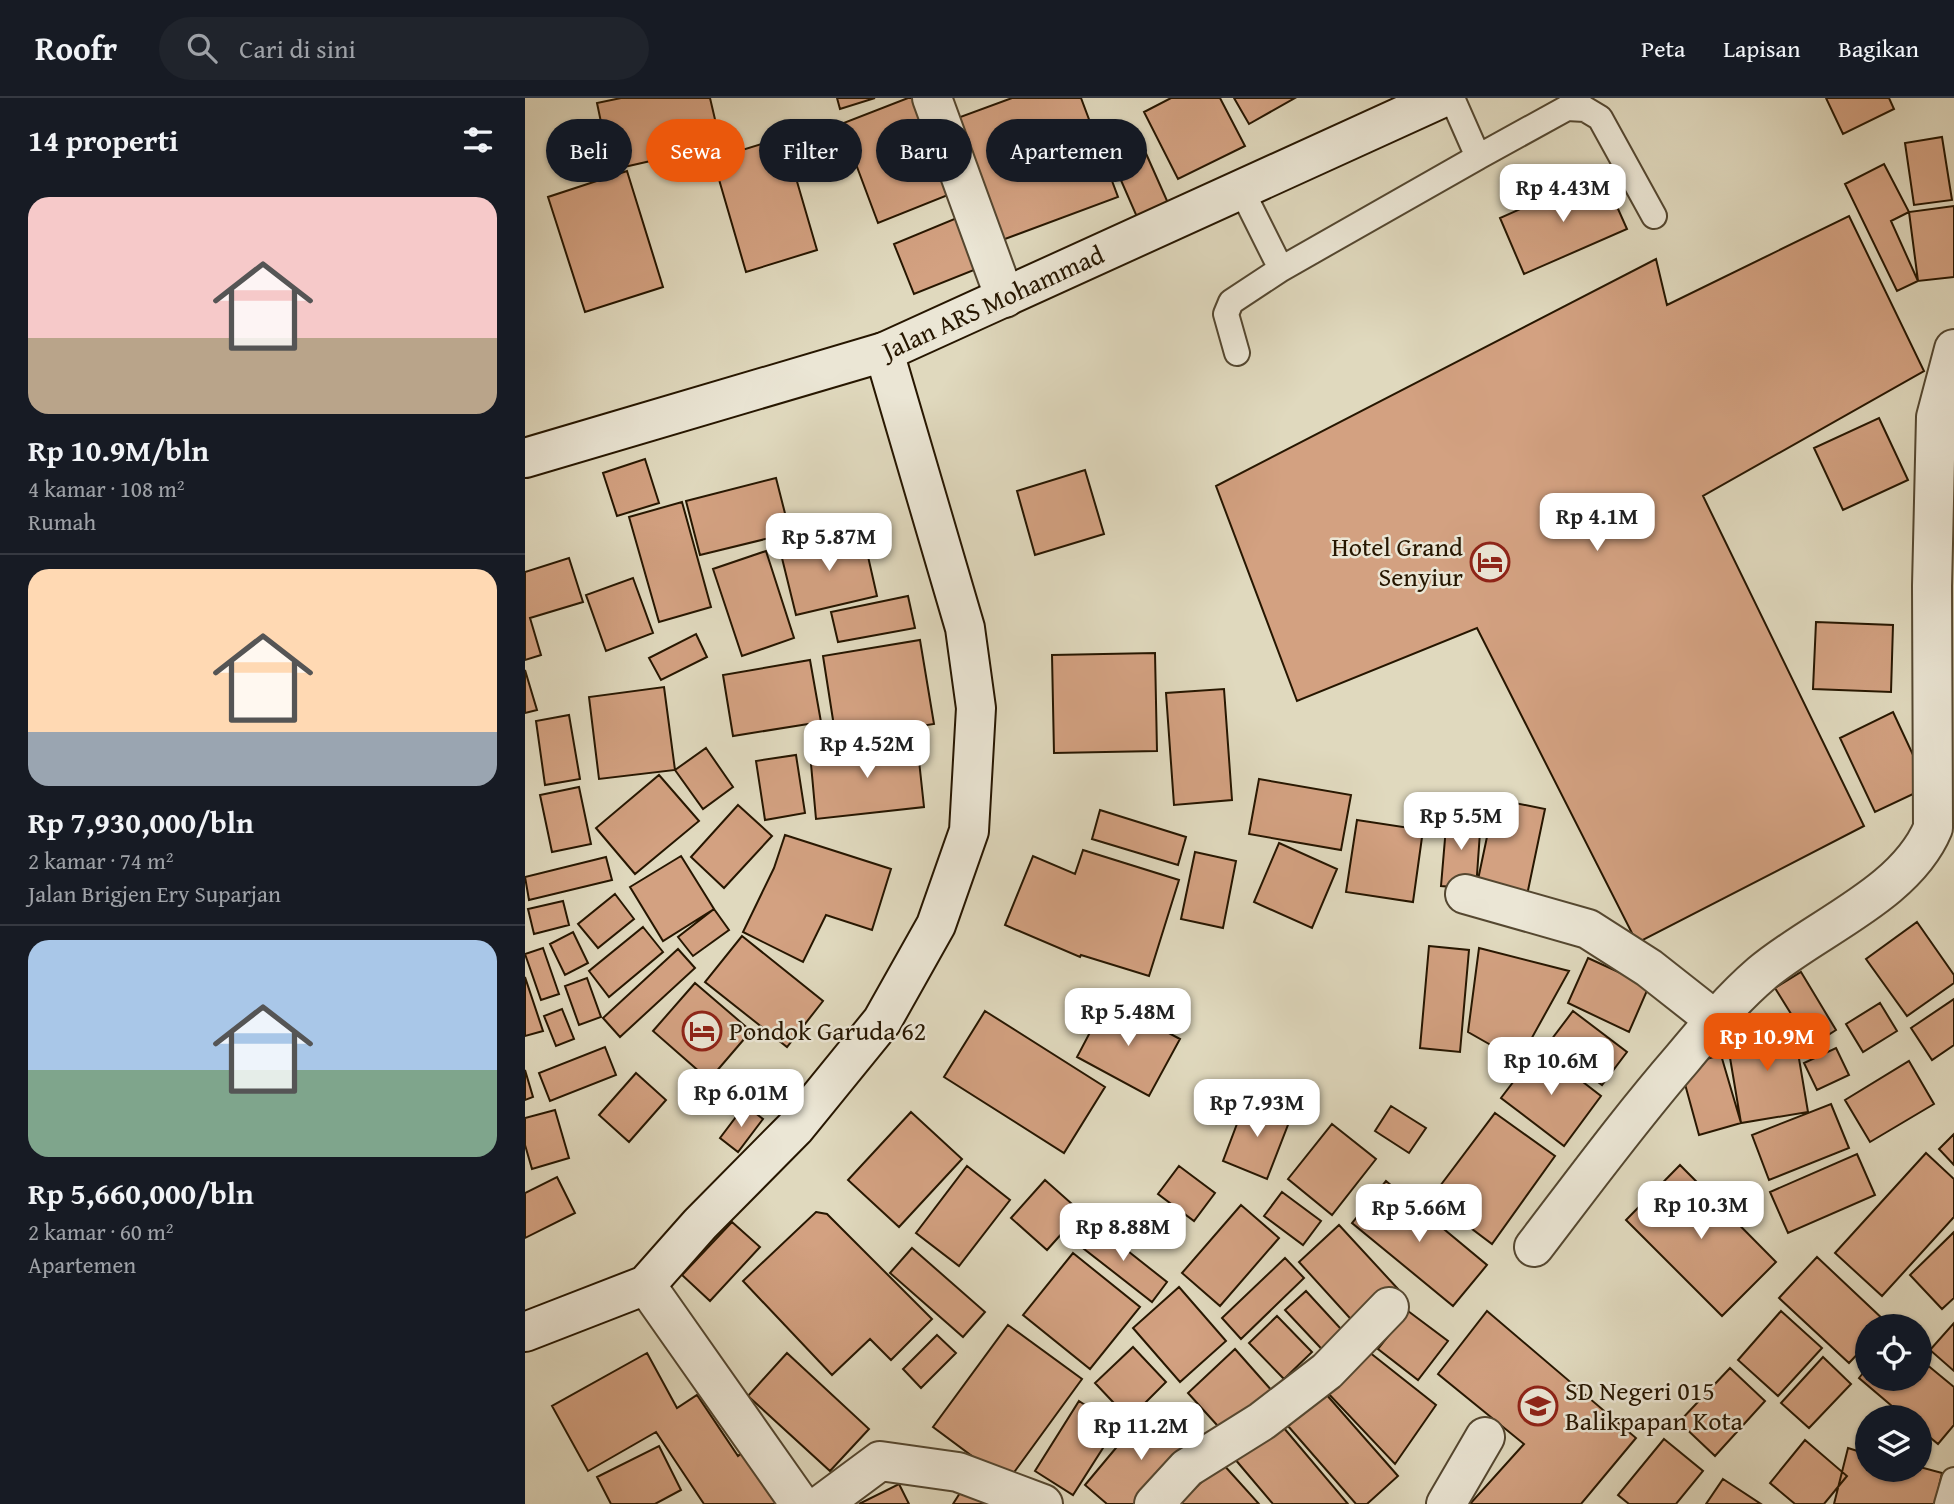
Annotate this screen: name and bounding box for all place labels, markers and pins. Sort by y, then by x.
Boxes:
pin: Rp 4.43M [1491,164,1635,224]
pin: Rp 4.1M [1532,494,1662,553]
pin: Rp 5.87M [757,514,901,573]
place label: Hotel Grand Senyiur [1332,527,1463,596]
hotel icon: Hotel Grand Senyiur [1469,541,1511,583]
pin: Rp 4.52M [795,720,939,780]
pin: Rp 5.5M [1396,792,1526,852]
pin: Rp 5.48M [1056,988,1200,1048]
hotel icon: Pondok Garuda 62 [681,1010,723,1052]
place label: Pondok Garuda 62 [729,1011,926,1050]
pin: Rp 10.9M [1695,1014,1839,1073]
pin: Rp 10.6M [1479,1038,1623,1097]
pin: Rp 6.01M [669,1070,813,1129]
pin: Rp 7.93M [1185,1080,1329,1139]
pin: Rp 10.3M [1629,1182,1773,1241]
pin: Rp 5.66M [1347,1184,1491,1244]
pin: Rp 8.88M [1051,1204,1195,1263]
place label: SD Negeri 015 Balikpapan Kota [1565,1371,1744,1440]
school or university icon: SD Negeri 015 Balikpapan Kota [1517,1385,1559,1427]
pin: Rp 11.2M [1069,1402,1213,1462]

